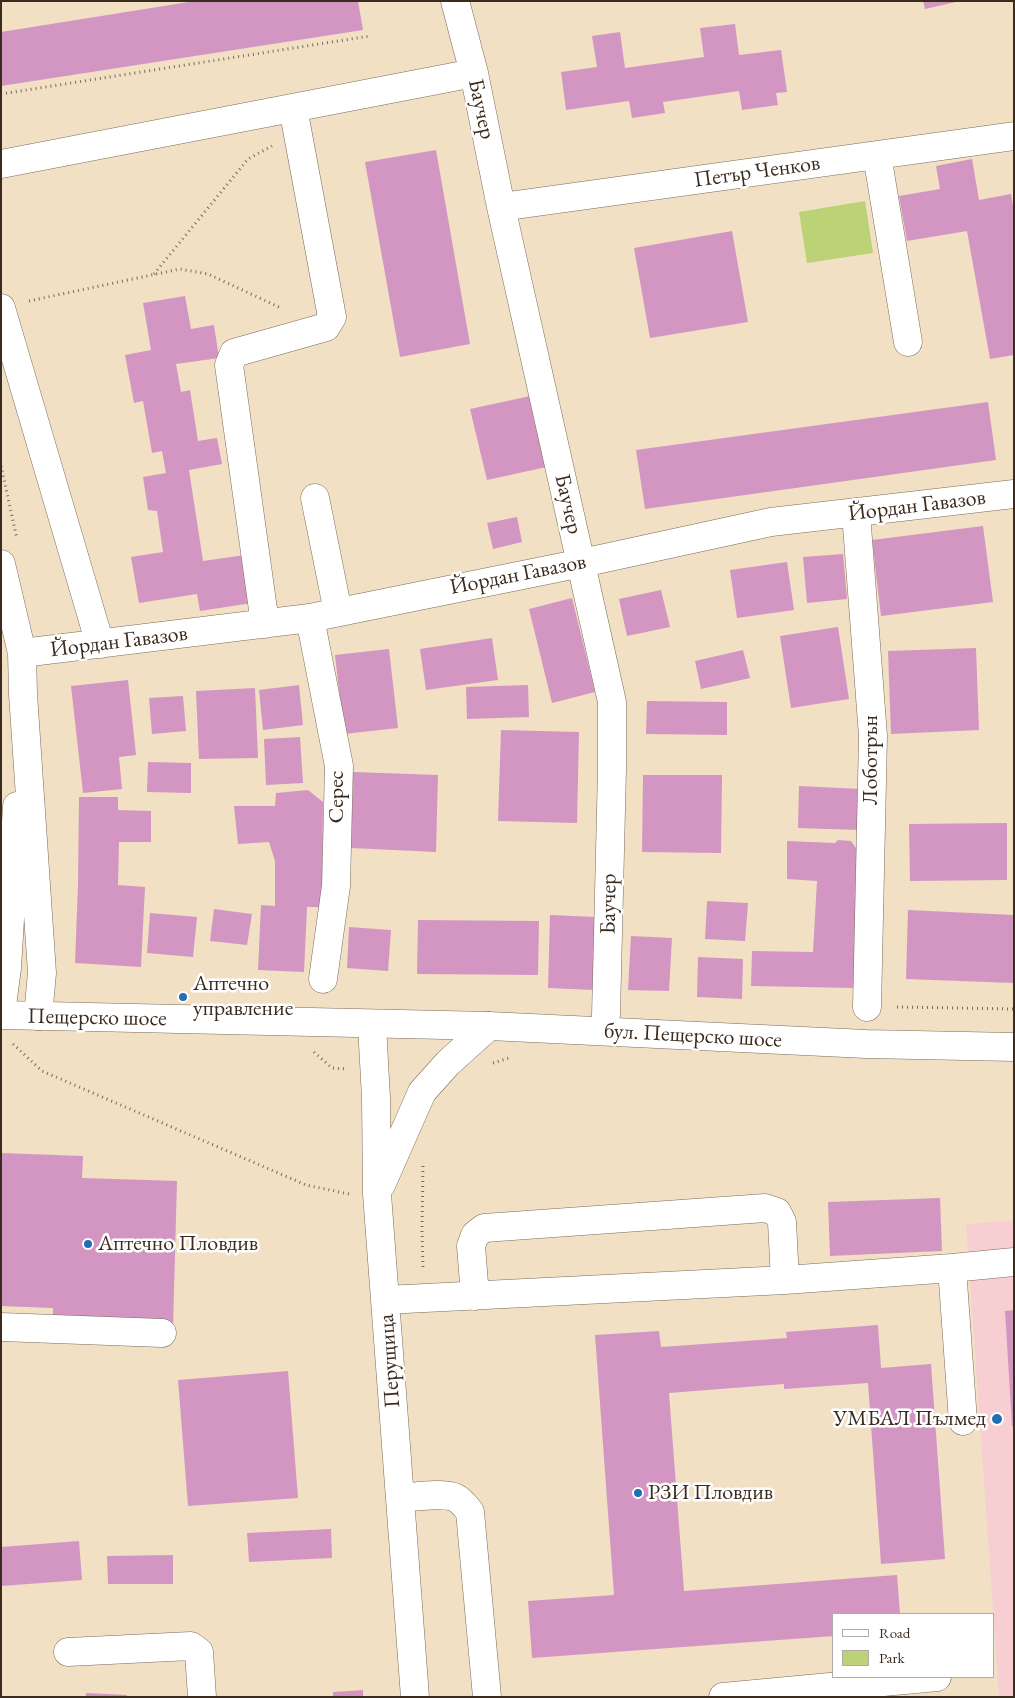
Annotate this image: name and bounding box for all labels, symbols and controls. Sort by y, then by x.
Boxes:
street label: Баучер [462,76,500,142]
street label: Петър Ченков [692,150,822,194]
street label: Баучер [548,471,588,537]
street label: Йордан Гавазов [847,484,987,528]
street label: Йордан Гавазов [448,549,588,601]
street label: Йордан Гавазов [49,620,189,664]
street label: Лоботрън [858,715,884,805]
street label: Серес [324,771,350,823]
street label: Баучер [595,873,623,935]
place label: Аптечно управление [193,971,293,1022]
marker: Аптечно управление [177,991,189,1003]
street label: Пещерско шосе [27,1004,167,1032]
street label: бул. Пещерско шосе [603,1018,783,1054]
place label: Аптечно Пловдив [98,1231,258,1257]
marker: Аптечно Пловдив [82,1238,94,1250]
street label: Перущица [374,1313,406,1409]
place label: УМБАЛ Пълмед [833,1406,986,1432]
marker: УМБАЛ Пълмед [990,1412,1004,1426]
place label: РЗИ Пловдив [648,1480,773,1506]
marker: РЗИ Пловдив [632,1487,644,1499]
legend [832,1613,995,1678]
text: Road [879,1623,910,1642]
text: Park [879,1648,905,1667]

